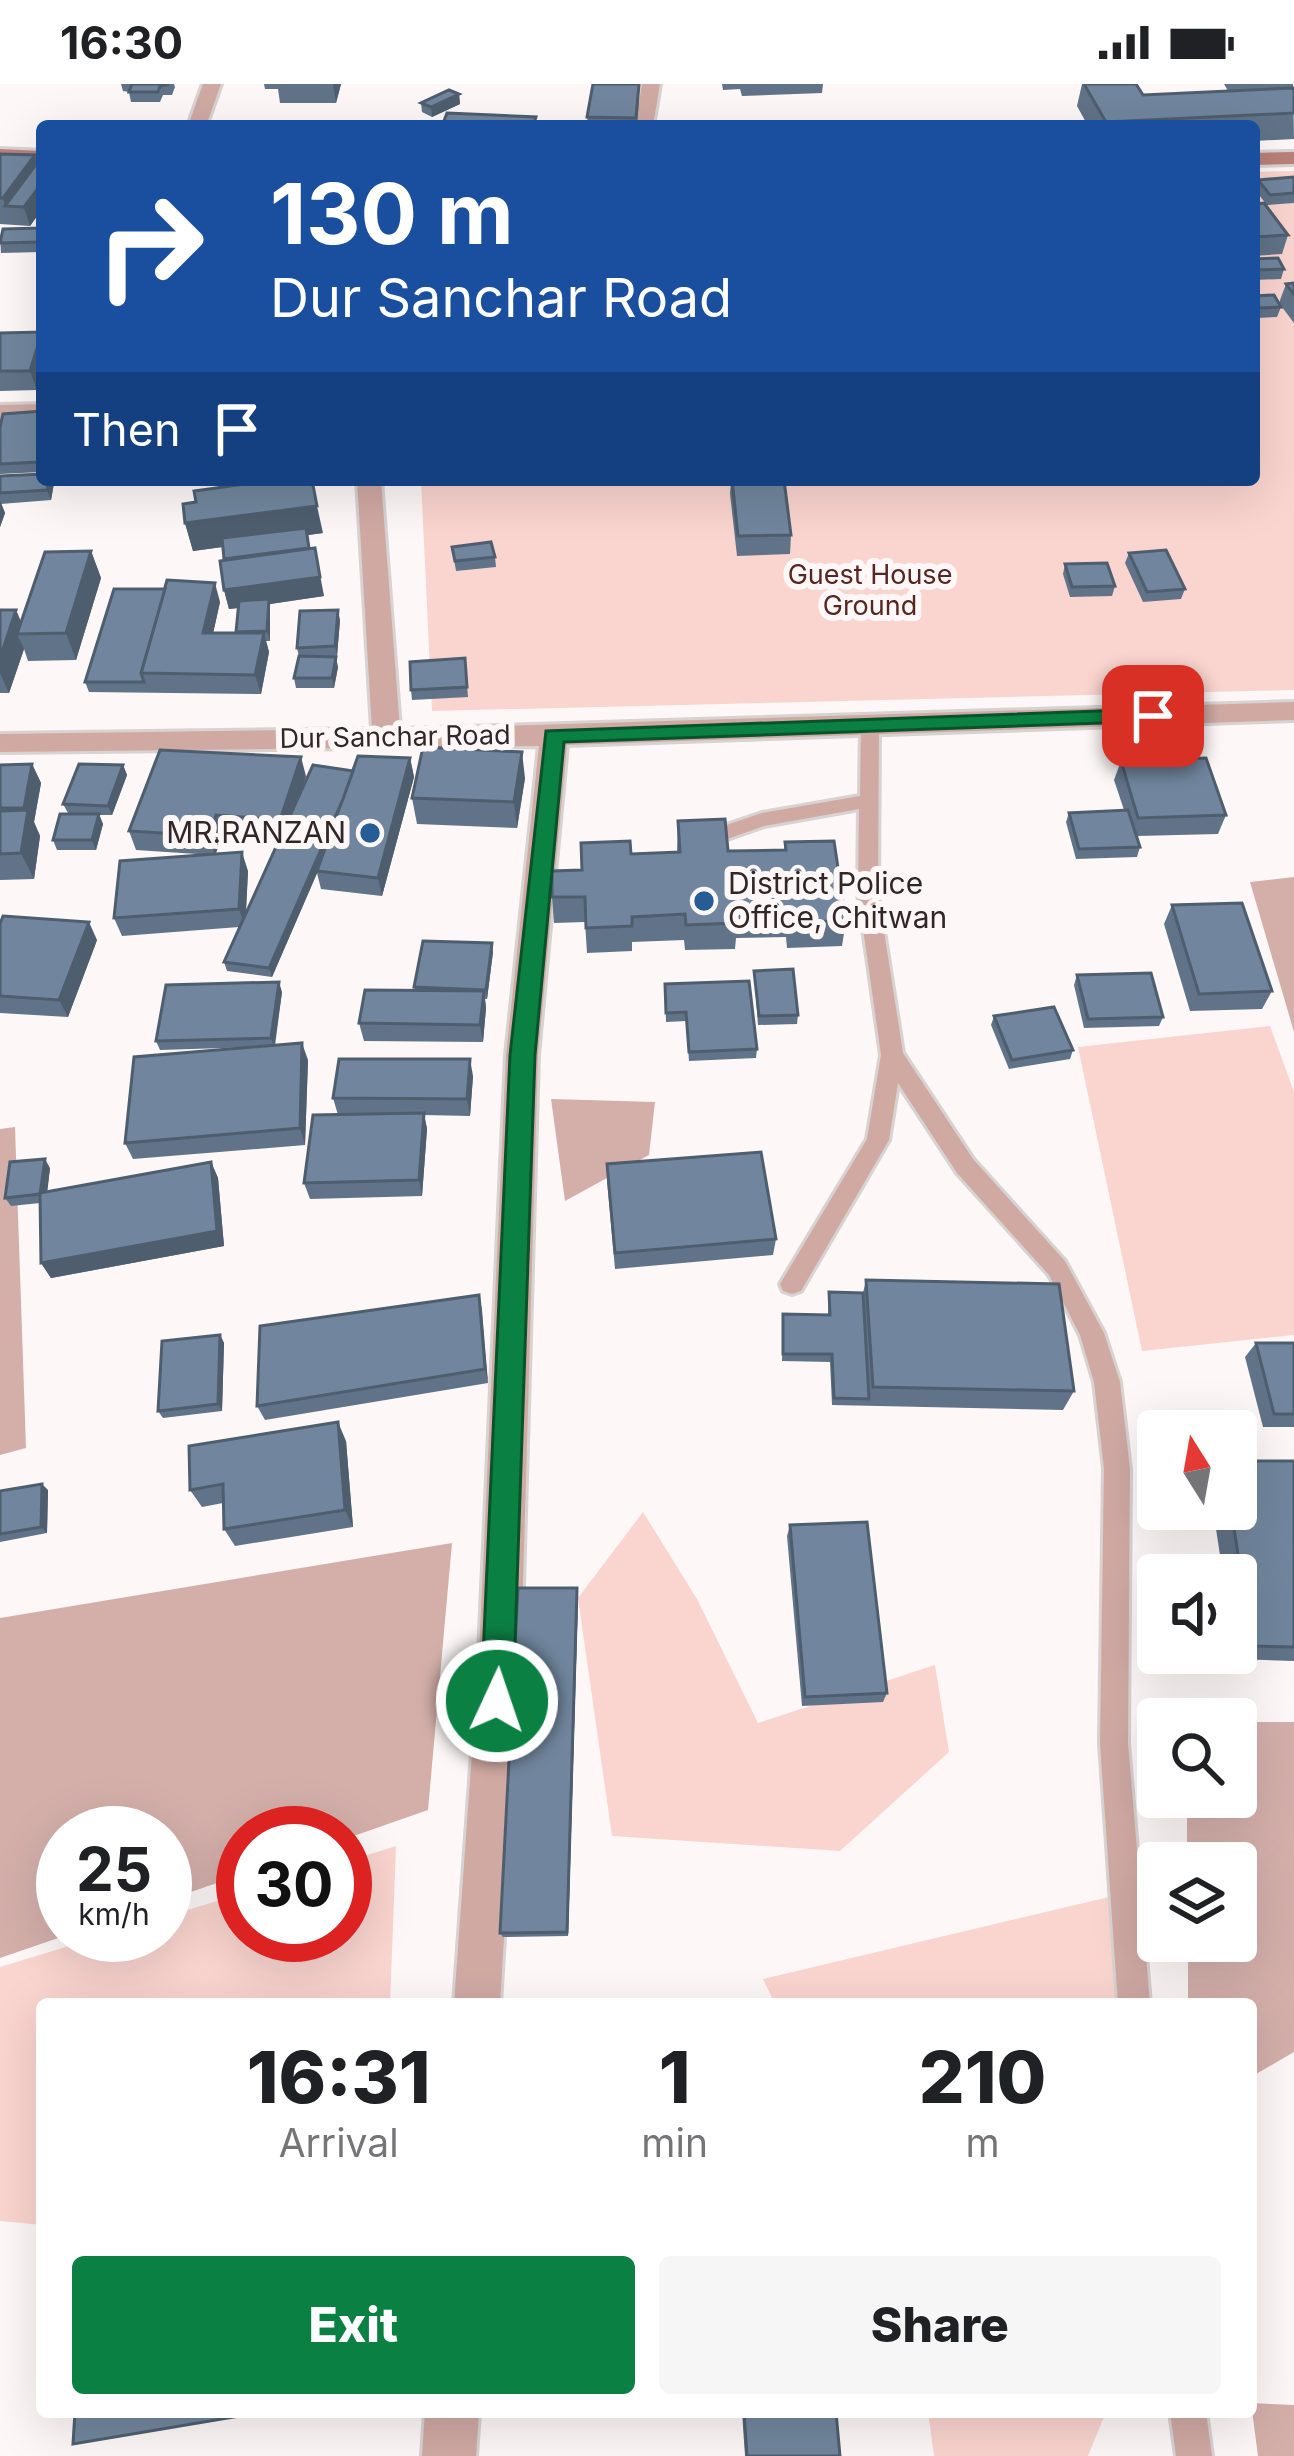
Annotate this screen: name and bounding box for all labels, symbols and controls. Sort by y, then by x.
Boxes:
text: 16:30 [60,15,183,70]
text: 130 m [270,163,514,264]
icon: right [72,168,228,324]
text: Dur Sanchar Road [270,265,732,330]
icon: arrive [204,396,270,462]
text: Then [72,402,180,457]
park label: Guest House Ground [788,558,952,622]
pin [1102,665,1204,767]
icon: arrive [1120,683,1186,749]
street label: Dur Sanchar Road [279,718,511,755]
place label: MR.RANZAN [166,814,346,850]
marker: MR.RANZAN [357,820,383,846]
place label: District Police Office, Chitwan [728,865,947,935]
marker: District Police Office, Chitwan [691,888,717,914]
north arrow [1137,1410,1257,1530]
map controls [1137,1410,1257,1962]
button: sound [1137,1554,1257,1674]
position arrow [434,1638,560,1764]
button: search [1137,1698,1257,1818]
speed limit sign: 30 [216,1806,372,1962]
text: 25 [76,1833,152,1905]
button: layers [1137,1842,1257,1962]
text: km/h [78,1896,150,1932]
text: 16:31 [247,2033,431,2120]
text: 1 [659,2033,691,2120]
text: 210 [919,2033,1046,2120]
text: Arrival [279,2119,399,2166]
text: min [641,2119,708,2166]
text: m [965,2119,1000,2166]
button: Exit [72,2256,635,2394]
button: Share [659,2256,1221,2394]

